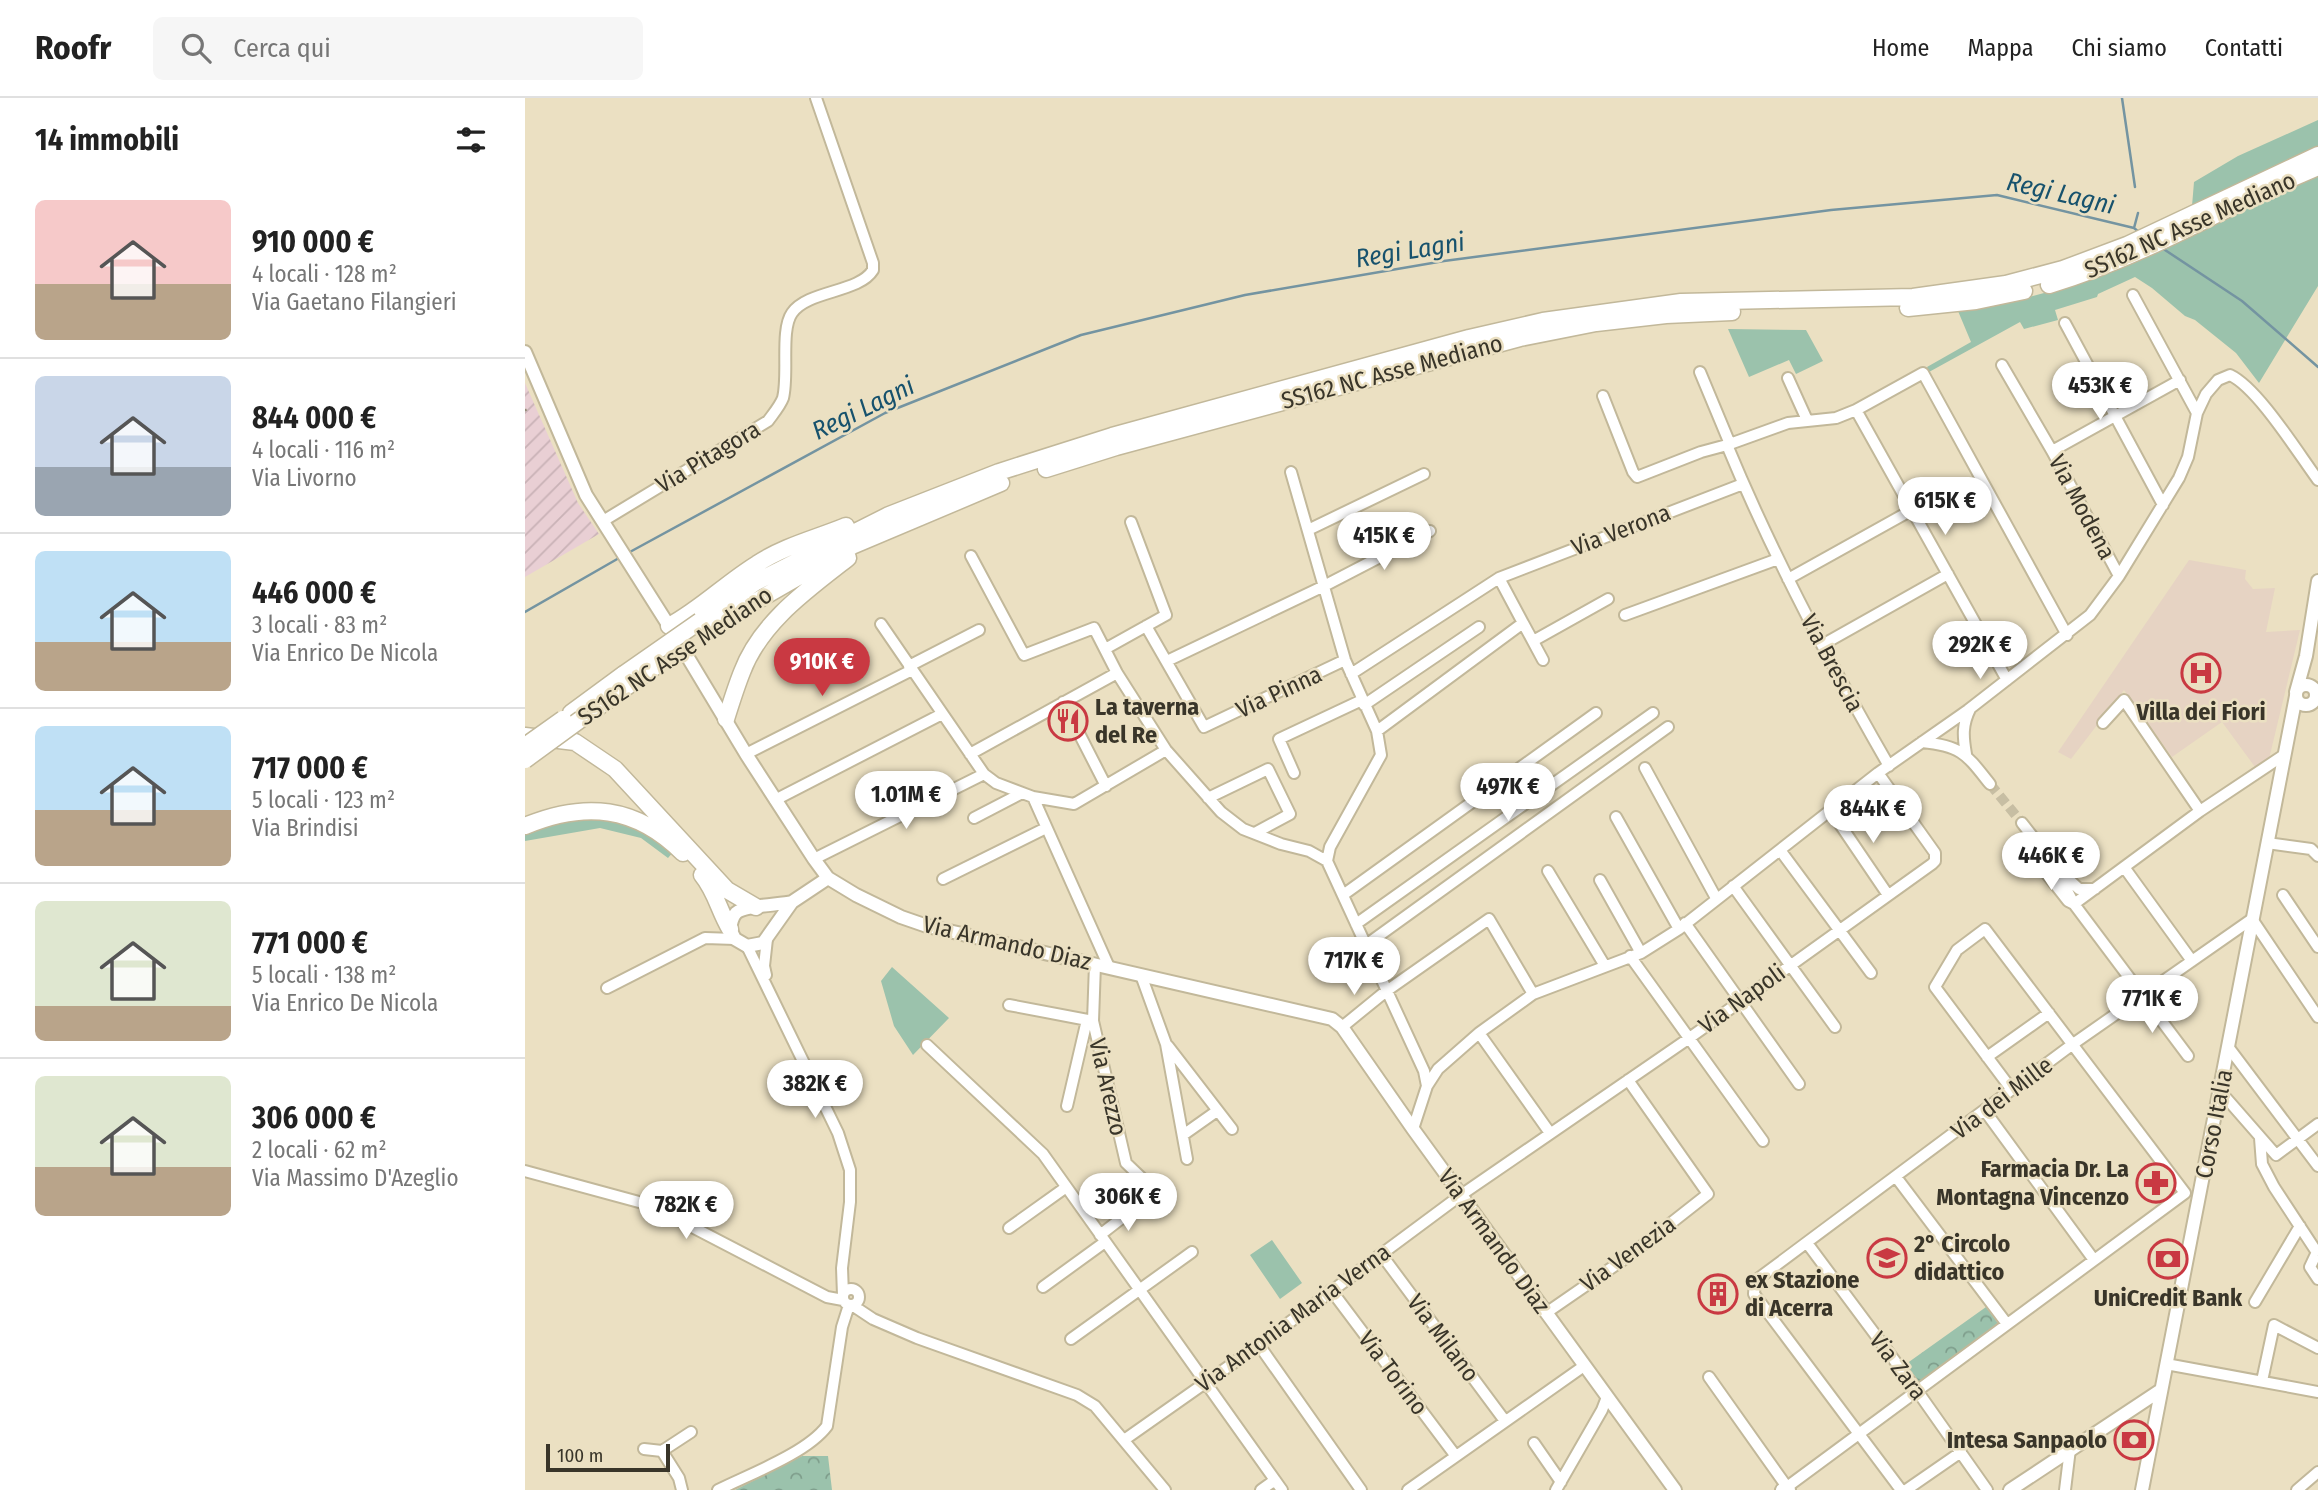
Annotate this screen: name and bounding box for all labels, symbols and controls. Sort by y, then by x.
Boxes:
search box [153,17,643,80]
text: Roofr [35,28,111,68]
icon: search [177,29,215,67]
text: Cerca qui [233,33,331,64]
text: Home [1872,34,1929,62]
text: Mappa [1967,34,2033,62]
text: Chi siamo [2071,34,2167,62]
text: Contatti [2205,34,2283,62]
icon: filters [452,121,490,159]
text: 14 immobili [35,122,179,158]
water label: Regi Lagni [2004,166,2118,221]
street label: SS162 NC Asse Mediano [2080,166,2300,284]
text: 910 000 € [252,224,374,260]
water label: Regi Lagni [1353,227,1467,274]
icon: home [91,228,175,312]
text: 4 locali · 128 m² [252,260,397,288]
text: Via Gaetano Filangieri [252,288,457,316]
street label: SS162 NC Asse Mediano [1278,329,1506,415]
pin: 453K € [2043,362,2157,422]
water label: Regi Lagni [807,370,920,447]
text: 453K € [2068,371,2132,399]
text: 844 000 € [252,400,376,436]
icon: home [91,404,175,488]
street label: Via Pitagora [651,415,765,499]
text: 4 locali · 116 m² [252,436,395,464]
street label: Via Modena [2043,450,2121,564]
text: Via Livorno [252,464,357,492]
pin: 615K € [1888,478,2002,537]
text: 615K € [1914,486,1976,514]
street label: Via Verona [1567,498,1675,562]
pin: 415K € [1327,512,1441,572]
text: 415K € [1353,521,1415,549]
text: 446 000 € [252,575,376,611]
icon: home [91,579,175,663]
street label: SS162 NC Asse Mediano [573,581,777,731]
street label: Via Brescia [1795,609,1869,717]
text: 3 locali · 83 m² [252,611,387,639]
pin: 292K € [1923,622,2037,681]
text: 292K € [1948,630,2012,658]
pin: 910K € [765,638,879,698]
text: Via Enrico De Nicola [252,639,438,667]
text: 910K € [790,647,854,675]
hospital icon: Villa dei Fiori [2180,652,2222,694]
street label: Via Pinna [1232,660,1326,724]
place label: La taverna del Re [1095,693,1199,749]
place label: Villa dei Fiori [2135,698,2266,726]
restaurant icon: La taverna del Re [1047,700,1089,742]
text: 717 000 € [252,750,368,786]
icon: home [91,754,175,838]
pin: 497K € [1451,764,1565,823]
pin: 1.01M € [841,772,971,831]
text: 497K € [1476,772,1540,800]
text: 1.01M € [871,780,941,808]
text: 5 locali · 123 m² [252,786,395,814]
pin: 844K € [1816,786,1930,845]
text: 844K € [1840,794,1906,822]
text: Via Brindisi [252,814,358,842]
pin: 446K € [1994,832,2108,892]
text: 446K € [2018,841,2084,869]
street label: Via Armando Diaz [920,910,1094,976]
text: 771 000 € [252,925,368,961]
icon: home [91,929,175,1013]
pin: 717K € [1297,937,1411,997]
text: 717K € [1324,946,1384,974]
street label: Via Napoli [1693,958,1791,1040]
text: 5 locali · 138 m² [252,961,396,989]
pin: 771K € [2095,976,2209,1035]
text: 771K € [2122,984,2182,1012]
text: Via Enrico De Nicola [252,989,438,1017]
street label: Via Arezzo [1083,1036,1133,1138]
street label: Via dei Mille [1946,1051,2058,1145]
pin: 382K € [758,1060,872,1120]
street label: Corso Italia [2190,1067,2238,1181]
text: 382K € [783,1069,847,1097]
text: 306 000 € [252,1100,376,1136]
icon: home [91,1104,175,1188]
text: 2 locali · 62 m² [252,1136,386,1164]
place label: Farmacia Dr. La Montagna Vincenzo [1936,1155,2129,1211]
pharmacy icon: Farmacia Dr. La Montagna Vincenzo [2135,1162,2177,1204]
street label: Via Armando Diaz [1432,1163,1556,1319]
text: Via Massimo D'Azeglio [252,1164,459,1192]
pin: 306K € [1071,1174,1185,1233]
pin: 782K € [629,1182,743,1241]
text: 306K € [1095,1182,1161,1210]
text: 782K € [655,1190,717,1218]
street label: Via Venezia [1575,1210,1681,1298]
place label: 2° Circolo didattico [1913,1230,2010,1286]
school or university icon: 2° Circolo didattico [1866,1237,1908,1279]
street label: Via Antonia Maria Verna [1190,1238,1396,1398]
bank icon: UniCredit Bank [2147,1238,2189,1280]
place label: ex Stazione di Acerra [1745,1266,1860,1322]
building icon: ex Stazione di Acerra [1697,1273,1739,1315]
place label: UniCredit Bank [2094,1284,2243,1312]
street label: Via Milano [1401,1289,1485,1387]
street label: Via Torino [1352,1326,1434,1420]
street label: Via Zara [1863,1327,1933,1405]
bank icon: Intesa Sanpaolo [2113,1419,2155,1461]
place label: Intesa Sanpaolo [1947,1426,2107,1454]
scale bar [546,1441,670,1473]
text: 100 m [557,1444,603,1467]

